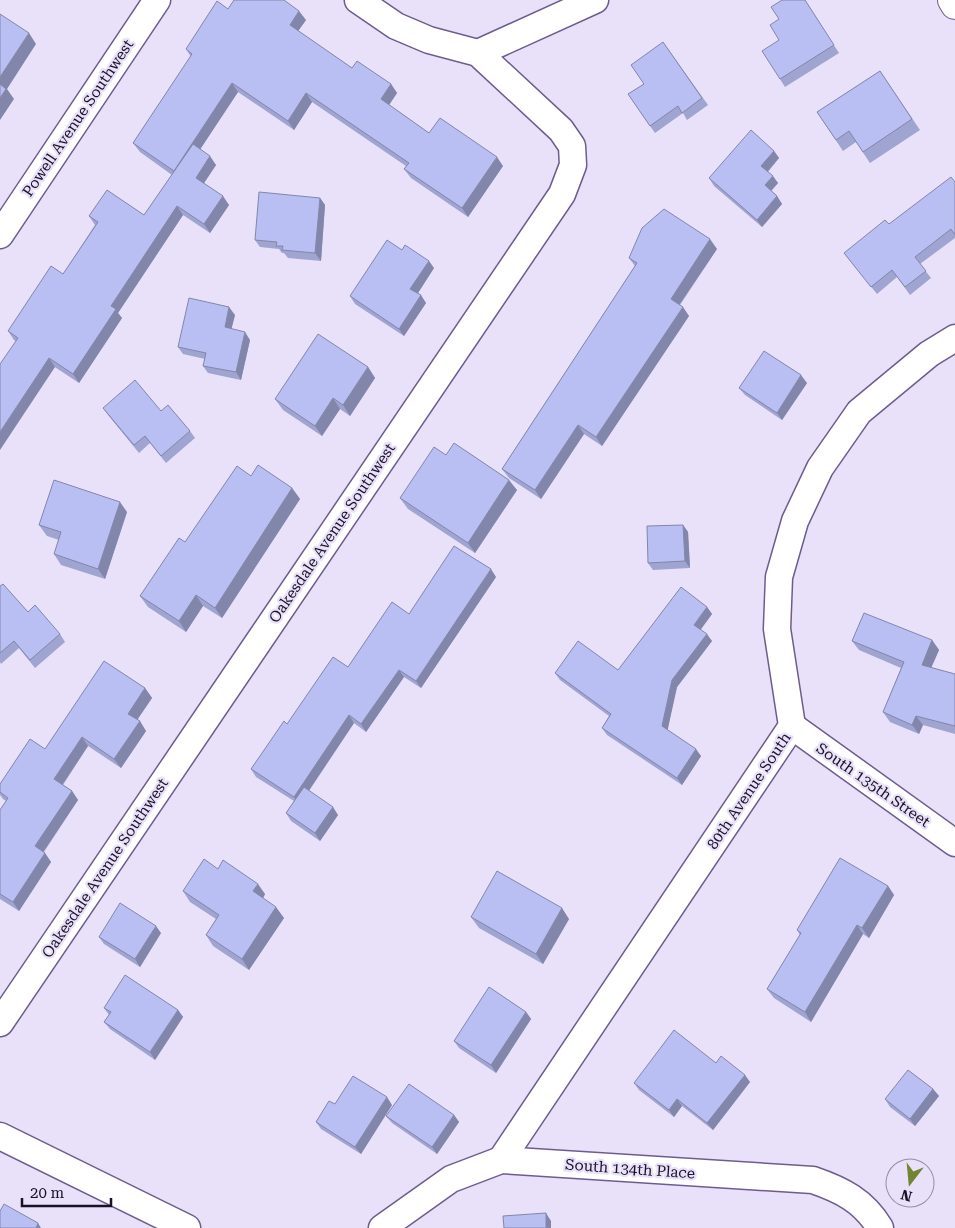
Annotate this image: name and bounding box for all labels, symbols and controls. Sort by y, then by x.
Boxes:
street label: Powell Avenue Southwest [19,36,138,200]
street label: Oakesdale Avenue Southwest [265,439,399,626]
street label: 80th Avenue South [703,729,795,853]
street label: South 135th Street [813,739,934,831]
street label: Oakesdale Avenue Southwest [38,774,172,961]
street label: South 134th Place [564,1155,696,1183]
north arrow [885,1158,935,1208]
scale bar [22,1176,111,1208]
text: 20 m [30,1184,65,1202]
text: N [899,1186,914,1205]

